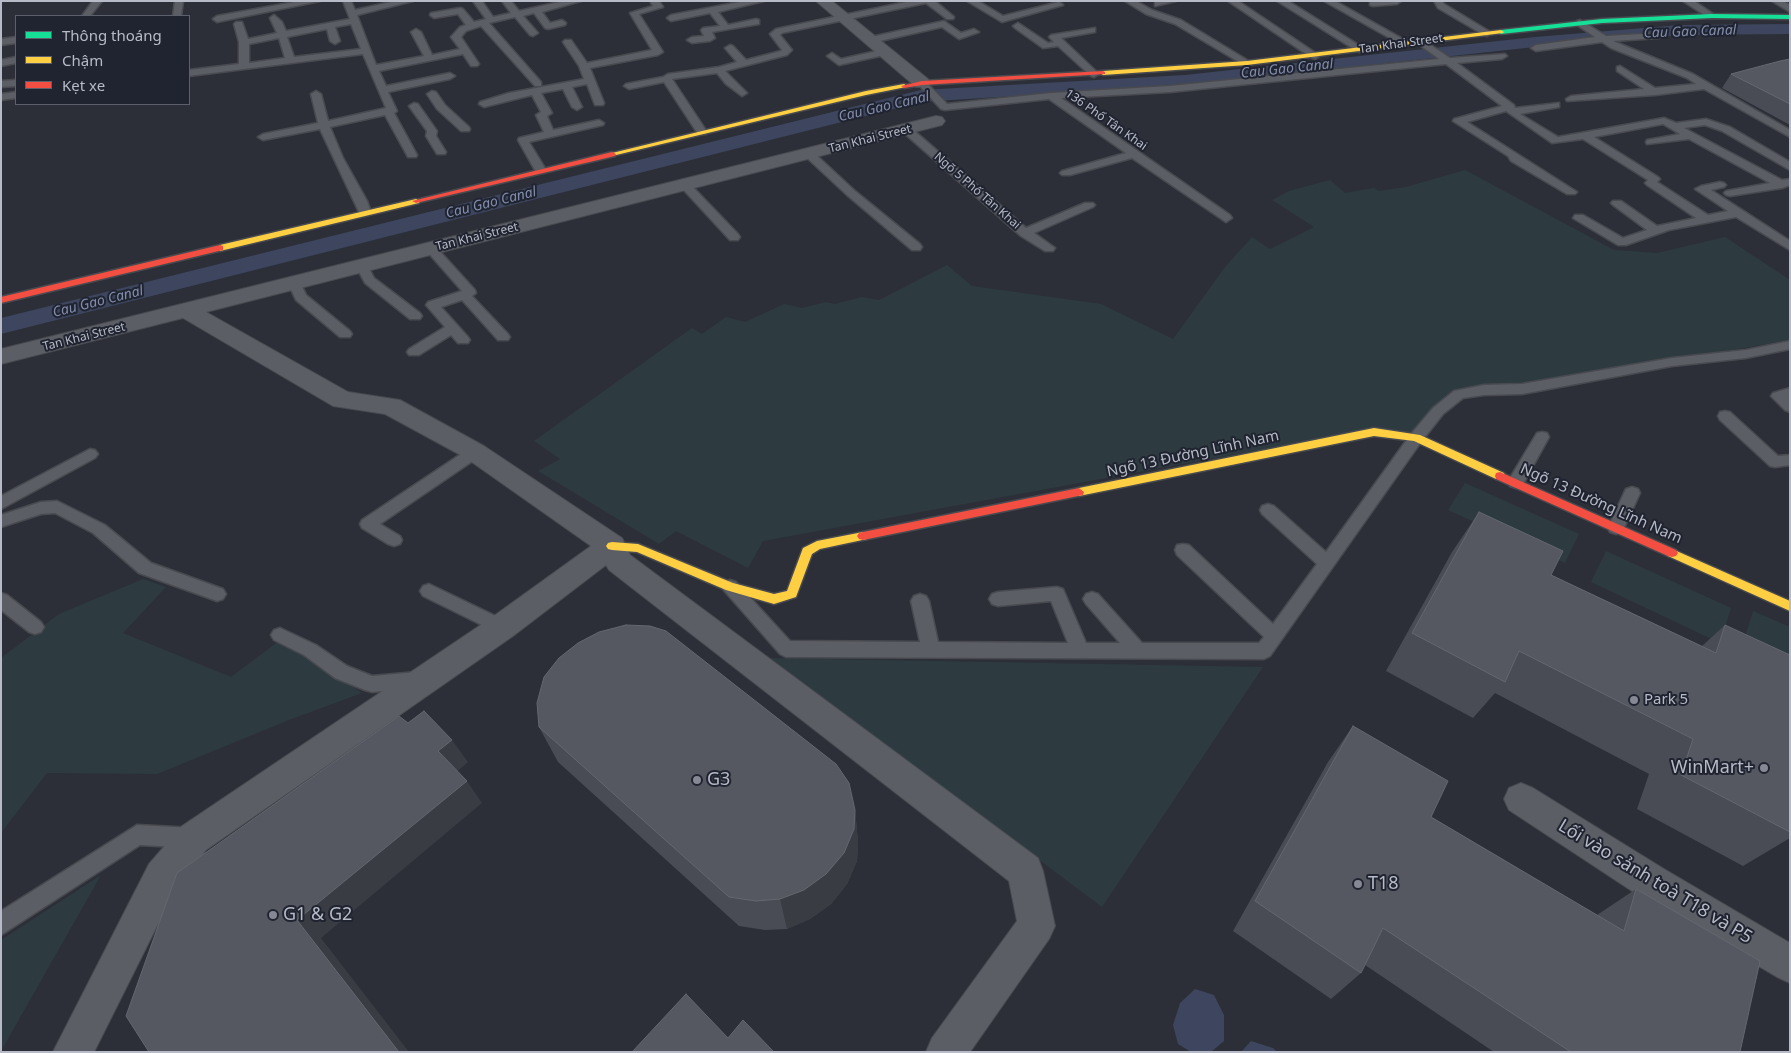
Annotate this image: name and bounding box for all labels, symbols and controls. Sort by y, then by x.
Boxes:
legend [15,15,190,105]
water label: Cau Gao Canal [1643,22,1737,42]
text: Thông thoáng [62,25,162,45]
street label: Tan Khai Street [1358,31,1444,57]
text: Chậm [62,50,103,70]
water label: Cau Gao Canal [1240,56,1334,82]
text: Kẹt xe [62,75,105,95]
street label: 136 Phố Tân Khai [1062,86,1150,154]
water label: Cau Gao Canal [837,88,931,126]
street label: Tan Khai Street [827,122,913,156]
street label: Ngõ 5 Phố Tân Khai [931,150,1023,232]
water label: Cau Gao Canal [444,184,538,222]
street label: Tan Khai Street [434,220,520,254]
water label: Cau Gao Canal [51,283,145,321]
street label: Tan Khai Street [41,320,127,354]
street label: Ngõ 13 Đường Lĩnh Nam [1105,427,1281,481]
street label: Ngõ 13 Đường Lĩnh Nam [1517,460,1685,548]
place label: Park 5 [1644,691,1688,709]
marker: Park 5 [1628,694,1640,706]
place label: WinMart+ [1671,757,1754,779]
marker: WinMart+ [1758,762,1770,774]
place label: G3 [707,769,730,791]
marker: G3 [691,774,703,786]
street label: Lối vào sảnh toà T18 và P5 [1554,815,1756,949]
place label: T18 [1368,873,1399,895]
marker: T18 [1352,878,1364,890]
place label: G1 & G2 [283,904,352,926]
marker: G1 & G2 [267,909,279,921]

